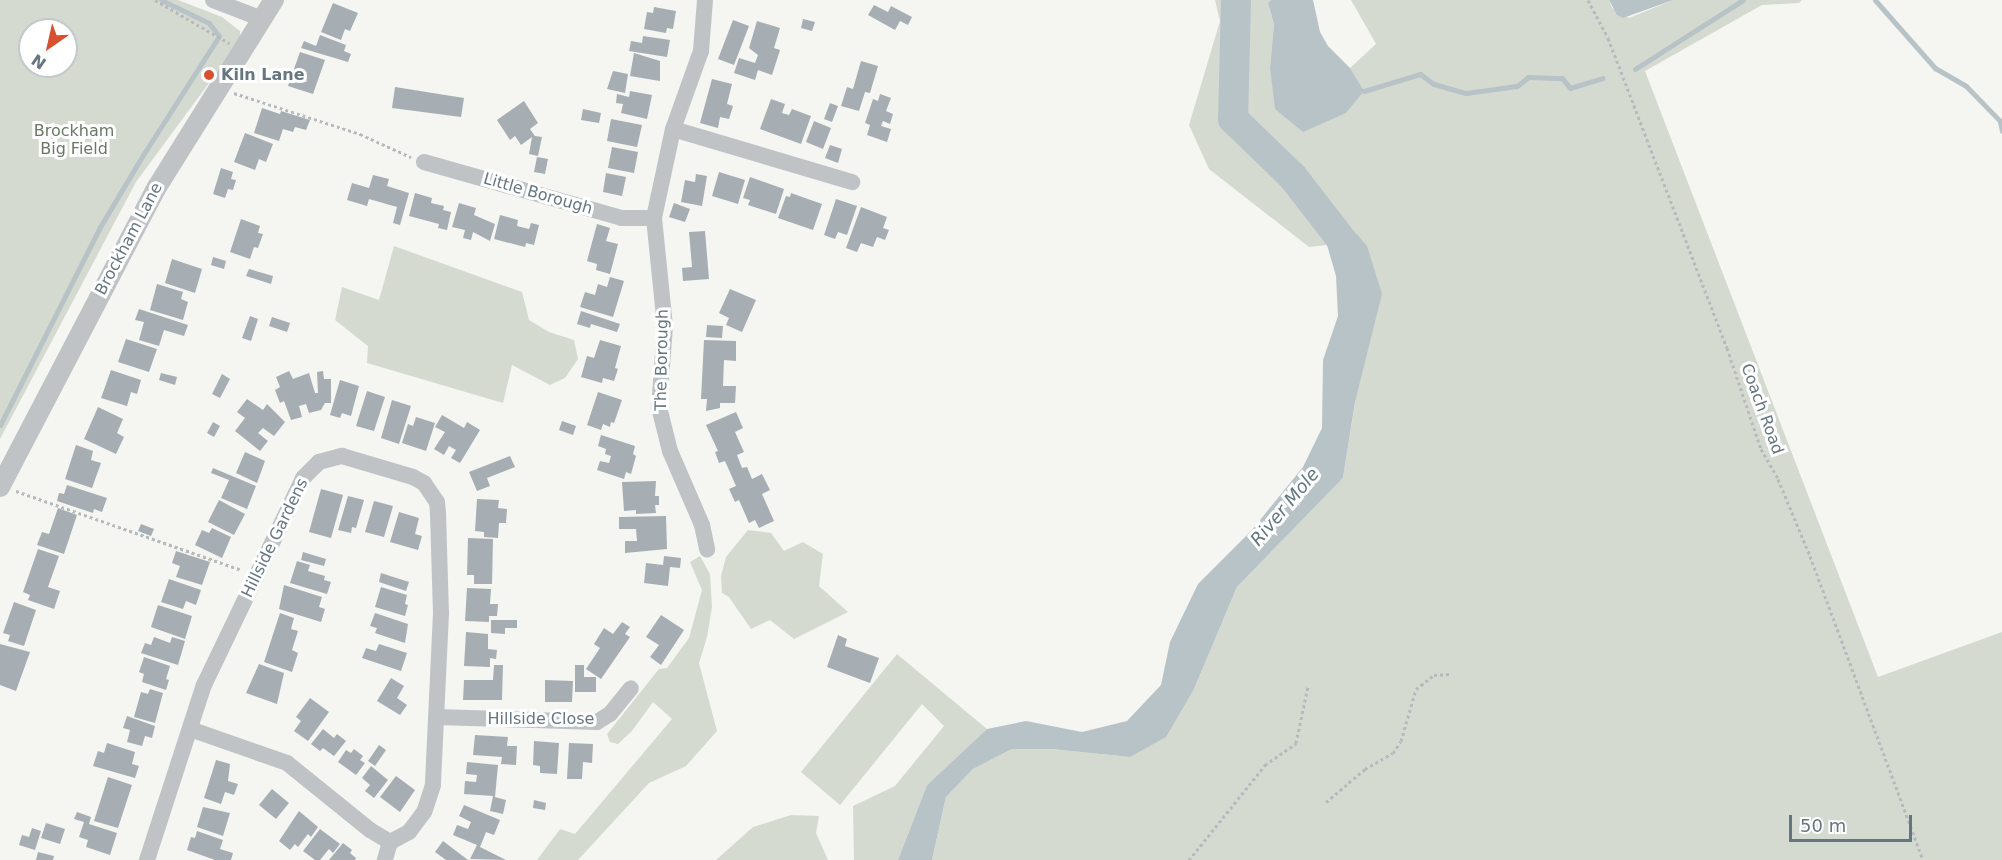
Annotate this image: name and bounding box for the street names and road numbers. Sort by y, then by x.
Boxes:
street label: Little Borough [481,169,595,219]
street label: Brockham Lane [91,180,167,298]
street label: The Borough [652,309,672,411]
street label: Coach Road [1737,361,1787,457]
street label: Hillside Gardens [238,475,312,601]
street label: Hillside Close [488,709,594,729]

